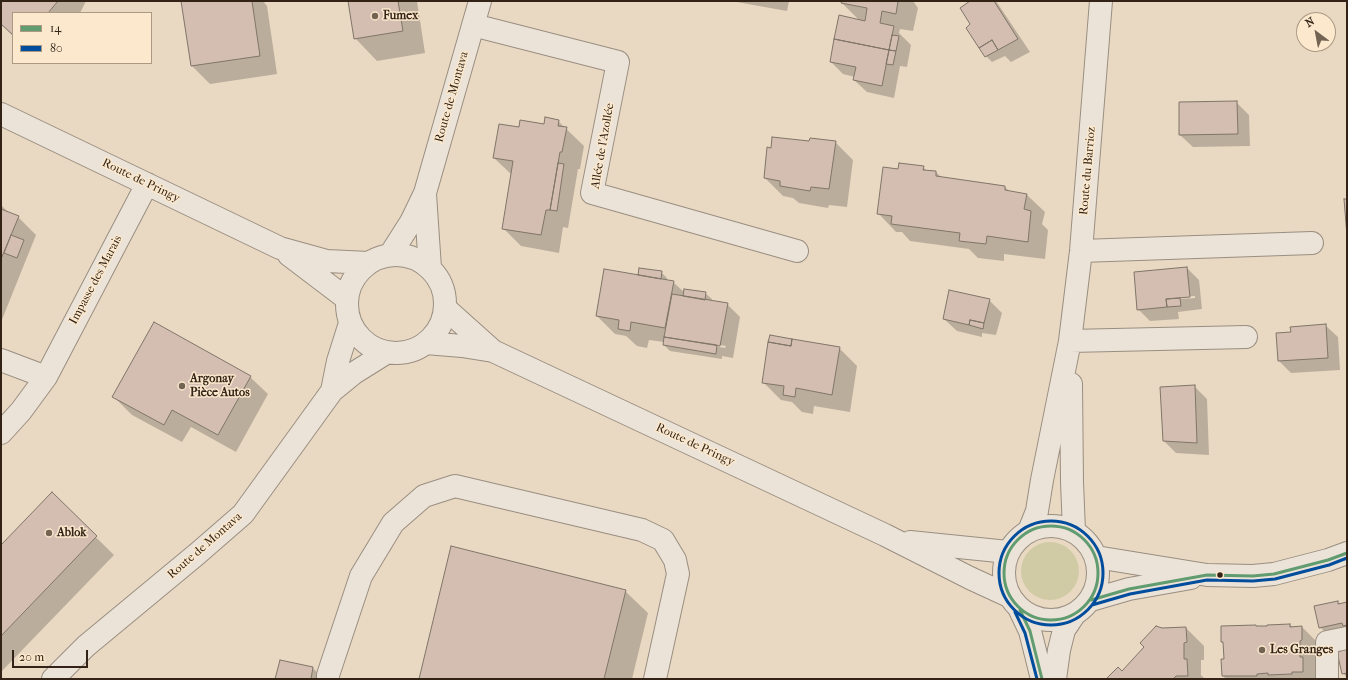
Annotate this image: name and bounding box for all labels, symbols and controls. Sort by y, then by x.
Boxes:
place label: Fumex [383,9,418,23]
marker: Fumex [370,11,380,21]
legend [12,12,152,64]
north arrow [1296,12,1336,52]
text: N [1303,15,1317,30]
text: 14 [50,21,61,35]
text: 80 [50,41,63,55]
street label: Route de Montava [432,50,472,144]
street label: Allée de l'Azollée [588,102,618,190]
street label: Route du Barrioz [1077,126,1099,216]
street label: Route de Pringy [100,156,182,206]
street label: Impasse des Marais [66,233,126,327]
place label: Argonay Pièce Autos [190,372,250,400]
marker: Argonay Pièce Autos [177,381,187,391]
street label: Route de Pringy [654,421,736,469]
street label: Route de Montava [165,510,245,582]
place label: Ablok [57,526,86,540]
marker: Ablok [44,528,54,538]
unlabelled marker [1215,570,1225,580]
scale bar [14,642,90,668]
place label: Les Granges [1270,643,1333,657]
marker: Les Granges [1257,645,1267,655]
text: 20 m [19,650,44,664]

